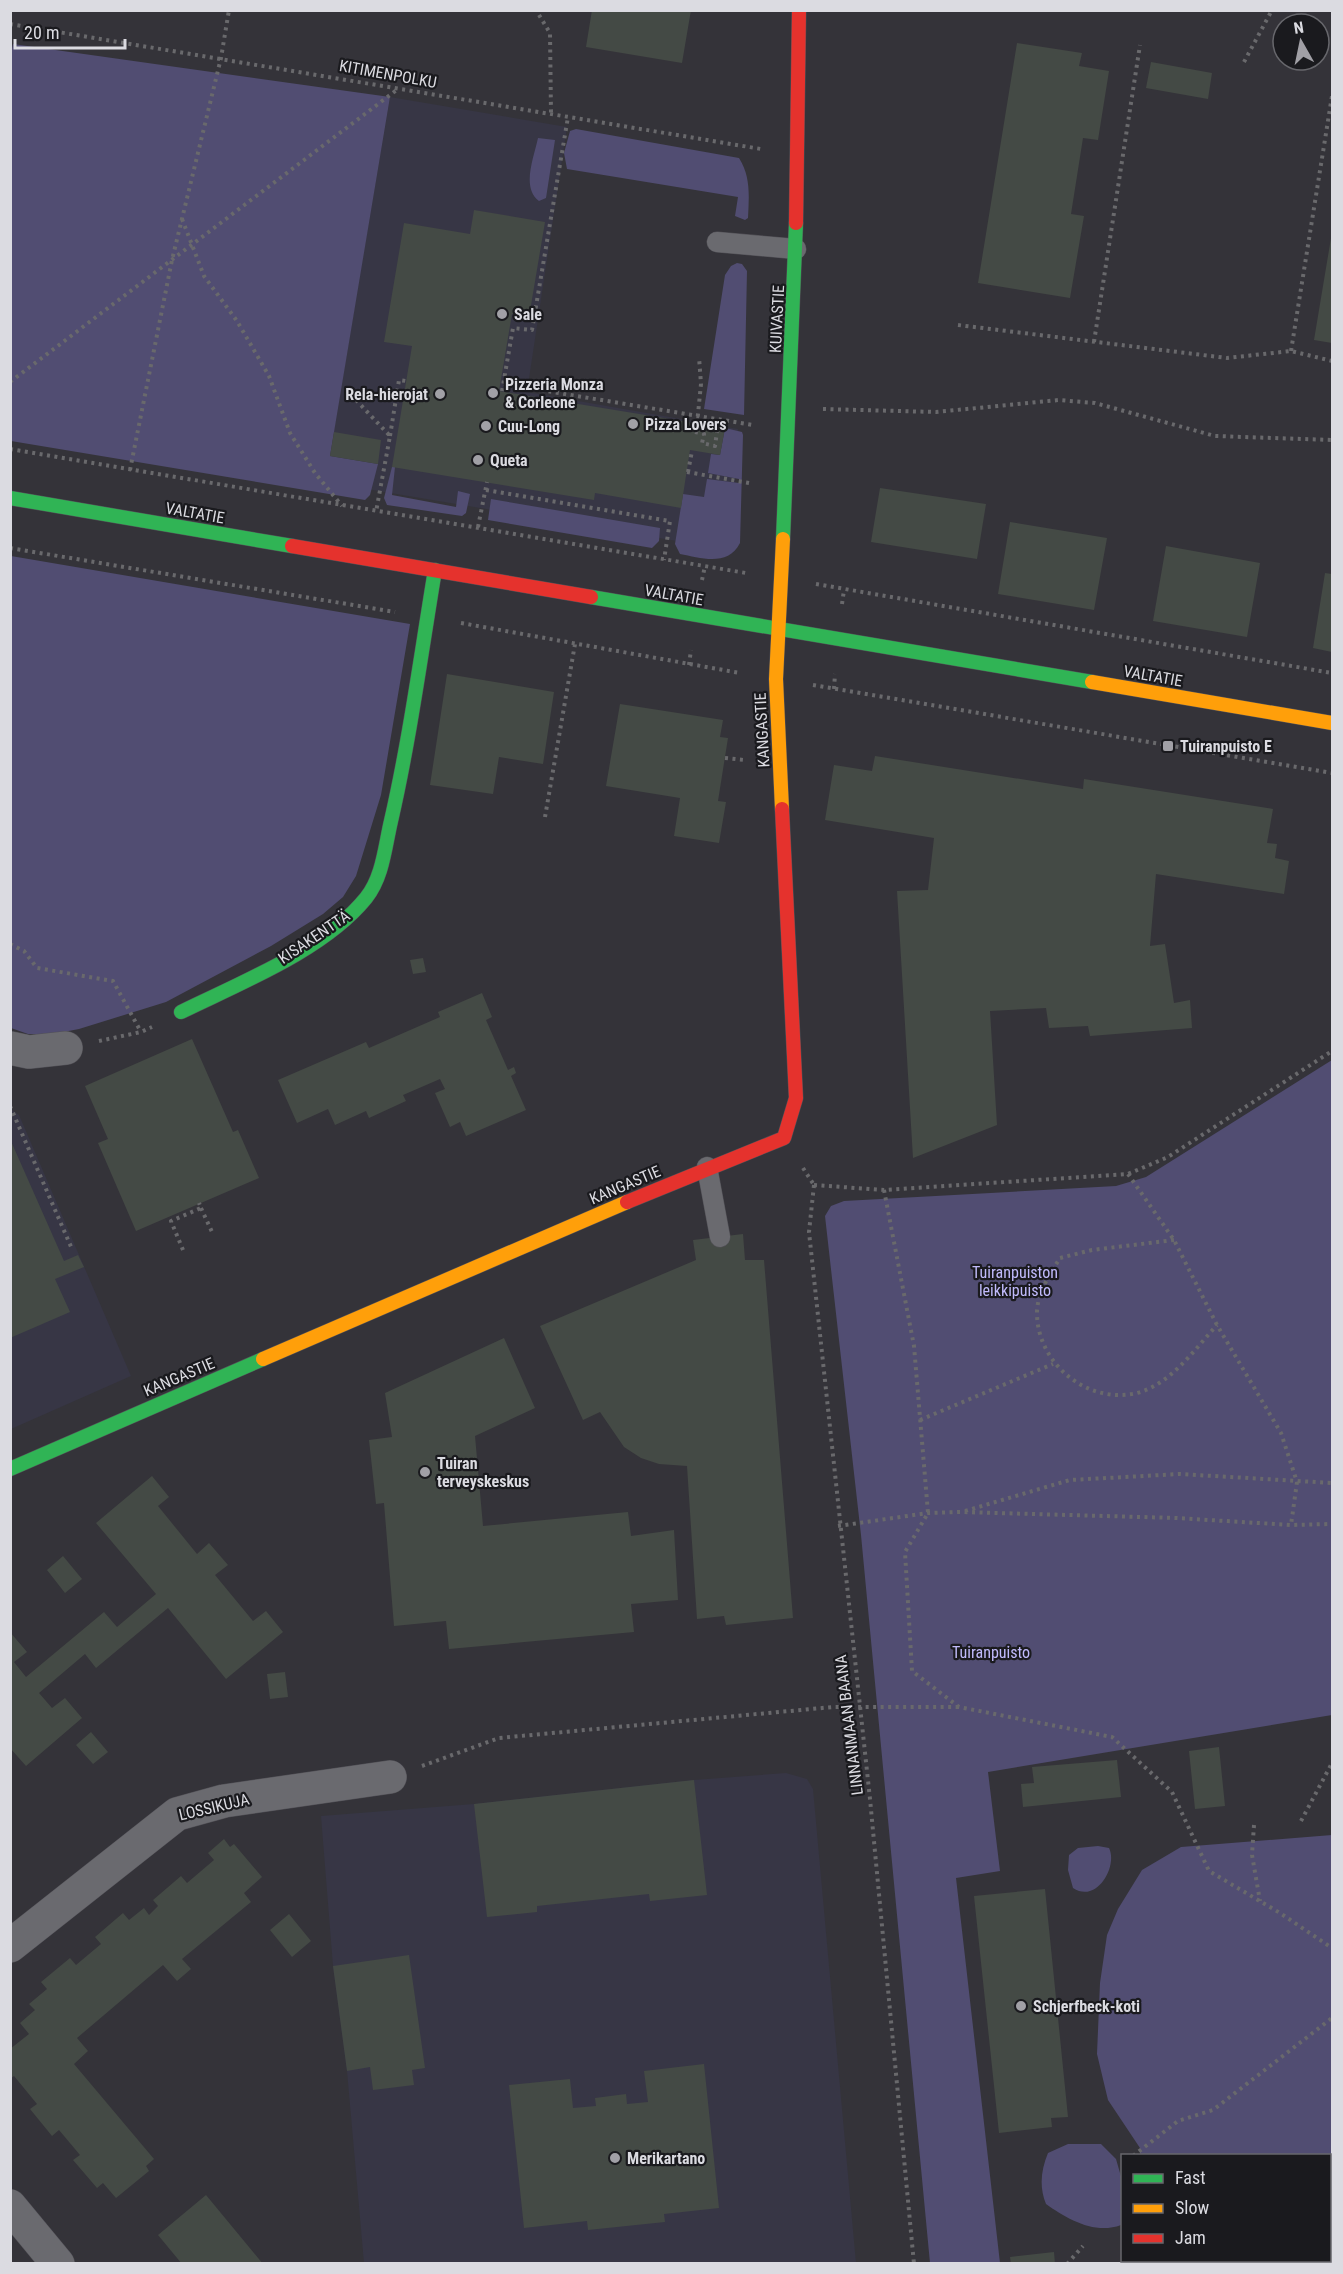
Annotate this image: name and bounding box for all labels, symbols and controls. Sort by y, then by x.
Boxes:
scale bar [15,12,124,50]
north arrow [1271,12,1331,72]
text: N [1292,18,1305,38]
text: 20 m [24,22,59,43]
street label: KITIMENPOLKU [338,56,438,92]
street label: KUIVASTIE [766,285,788,353]
place label: Sale [514,305,542,324]
marker: Sale [495,307,509,321]
place label: Pizzeria Monza & Corleone [505,375,604,412]
place label: Rela-hierojat [345,385,428,404]
marker: Pizzeria Monza & Corleone [486,386,500,400]
marker: Rela-hierojat [433,387,447,401]
place label: Pizza Lovers [645,415,727,434]
place label: Cuu-Long [498,417,560,436]
marker: Pizza Lovers [626,417,640,431]
marker: Cuu-Long [479,419,493,433]
place label: Queta [490,451,528,470]
marker: Queta [471,453,485,467]
street label: VALTATIE [164,498,226,528]
street label: VALTATIE [643,580,705,610]
street label: VALTATIE [1122,661,1184,691]
street label: KANGASTIE [751,692,773,768]
place label: Tuiranpuisto E [1180,737,1272,756]
marker: Tuiranpuisto E [1161,739,1175,753]
street label: KISAKENTTÄ [275,906,353,968]
street label: KANGASTIE [587,1162,663,1208]
park label: Tuiranpuiston leikkipuisto [972,1263,1058,1300]
street label: KANGASTIE [141,1354,217,1400]
place label: Tuiran terveyskeskus [437,1454,529,1491]
marker: Tuiran terveyskeskus [418,1465,432,1479]
park label: Tuiranpuisto [952,1643,1030,1662]
street label: LINNANMAAN BAANA [831,1654,867,1796]
street label: LOSSIKUJA [177,1790,251,1824]
place label: Schjerfbeck-koti [1033,1997,1140,2016]
marker: Schjerfbeck-koti [1014,1999,1028,2013]
place label: Merikartano [627,2149,705,2168]
marker: Merikartano [608,2151,622,2165]
legend [1121,2154,1331,2262]
text: Fast [1175,2167,1206,2188]
text: Slow [1175,2197,1210,2218]
text: Jam [1175,2227,1206,2248]

